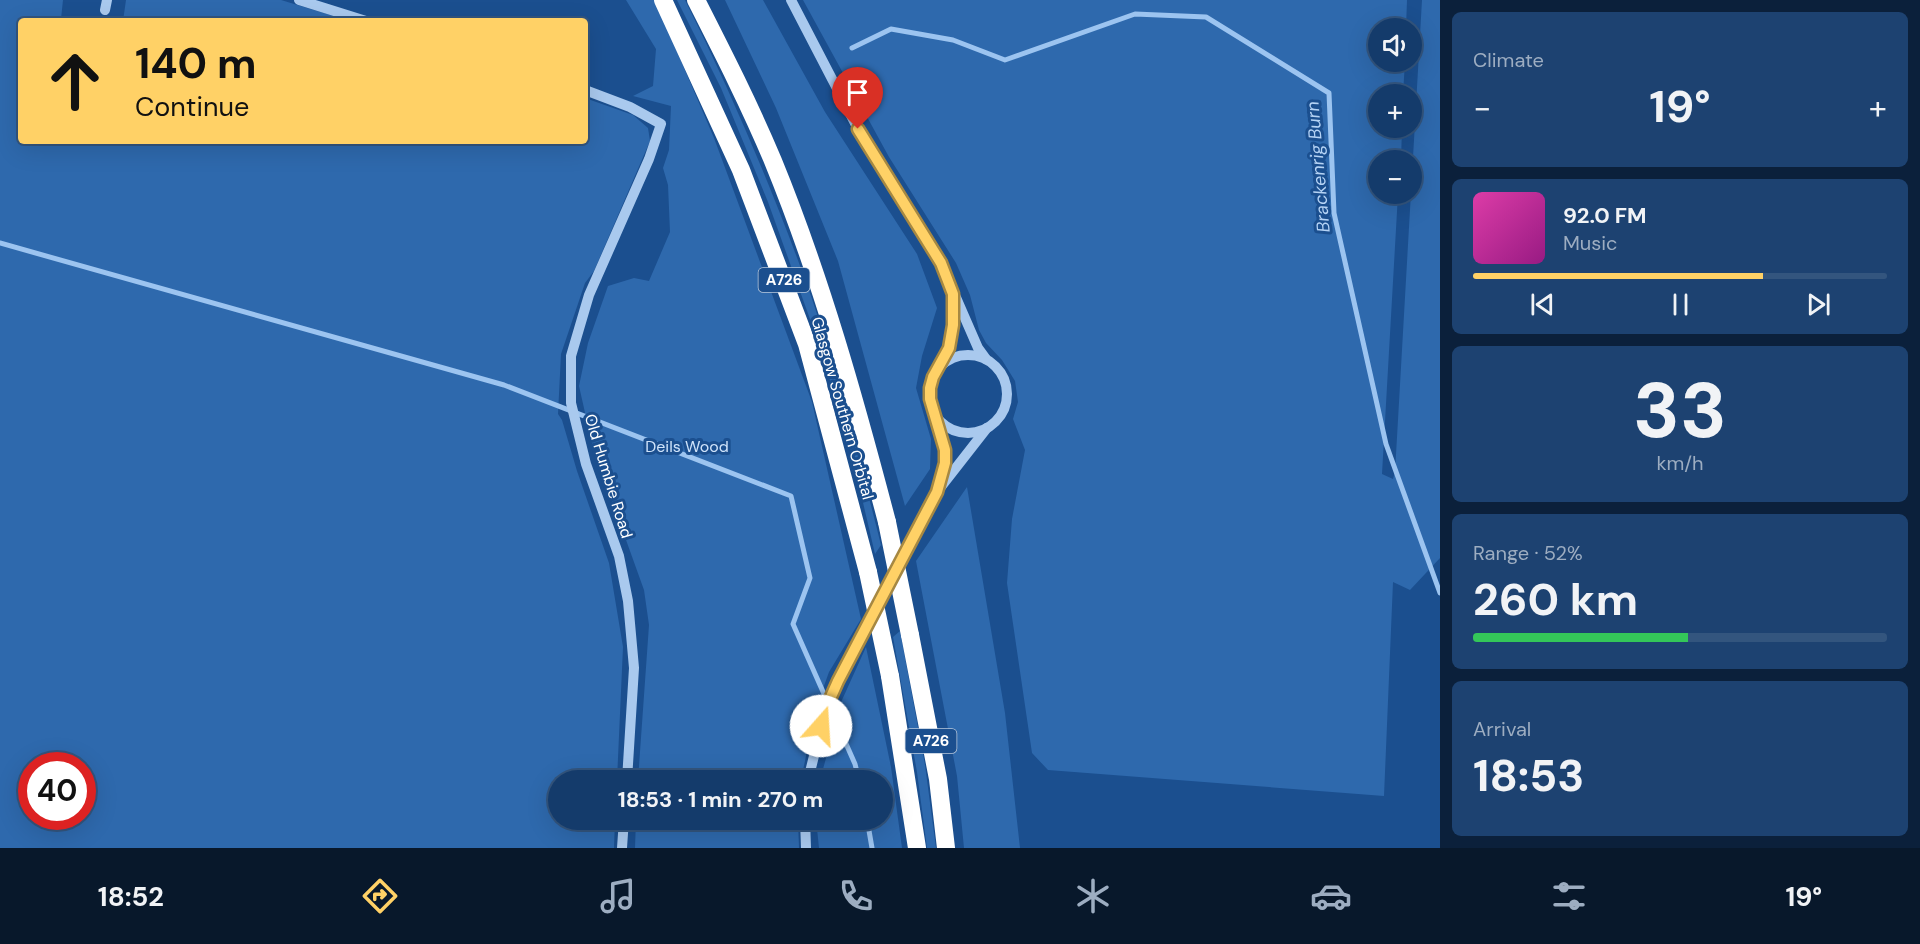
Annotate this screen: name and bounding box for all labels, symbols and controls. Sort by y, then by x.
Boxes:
map controls [1368,18,1422,204]
button: sound [1368,18,1422,72]
text: 140 m [135,36,257,91]
icon: ahead [36,42,114,120]
text: Climate [1473,47,1544,73]
pin [832,67,883,129]
icon: arrive [841,76,874,109]
text: 19° [1649,77,1711,136]
button: + [1368,84,1422,138]
text: − [1473,86,1491,129]
text: + [1869,86,1887,129]
text: Continue [135,89,249,124]
water label: Brackenrig Burn [1300,100,1336,234]
button: − [1368,150,1422,204]
text: 92.0 FM [1563,201,1647,230]
text: Music [1563,230,1618,256]
road number: A726 [758,268,810,292]
icon: previous [1526,288,1559,321]
icon: pause [1664,288,1697,321]
icon: next [1802,288,1835,321]
street label: Glasgow Southern Orbital [806,314,879,502]
text: 33 [1633,360,1727,461]
street label: Old Humbie Road [580,411,637,541]
park label: Deils Wood [645,436,729,457]
text: km/h [1656,450,1704,476]
text: Range · 52% [1473,540,1583,566]
text: 260 km [1473,570,1638,629]
position arrow [789,694,853,758]
text: Arrival [1473,716,1531,742]
road number: A726 [906,729,956,753]
text: 18:53 [1473,746,1584,805]
speed limit sign: 40 [18,752,96,830]
text: 18:53 · 1 min · 270 m [618,785,823,814]
icon: directions [359,875,401,917]
icon: music [597,875,639,917]
icon: phone [835,875,877,917]
icon: climate [1072,875,1114,917]
icon: car [1310,875,1352,917]
icon: filters [1548,875,1590,917]
text: 18:52 [98,879,164,914]
text: 19° [1785,879,1822,914]

